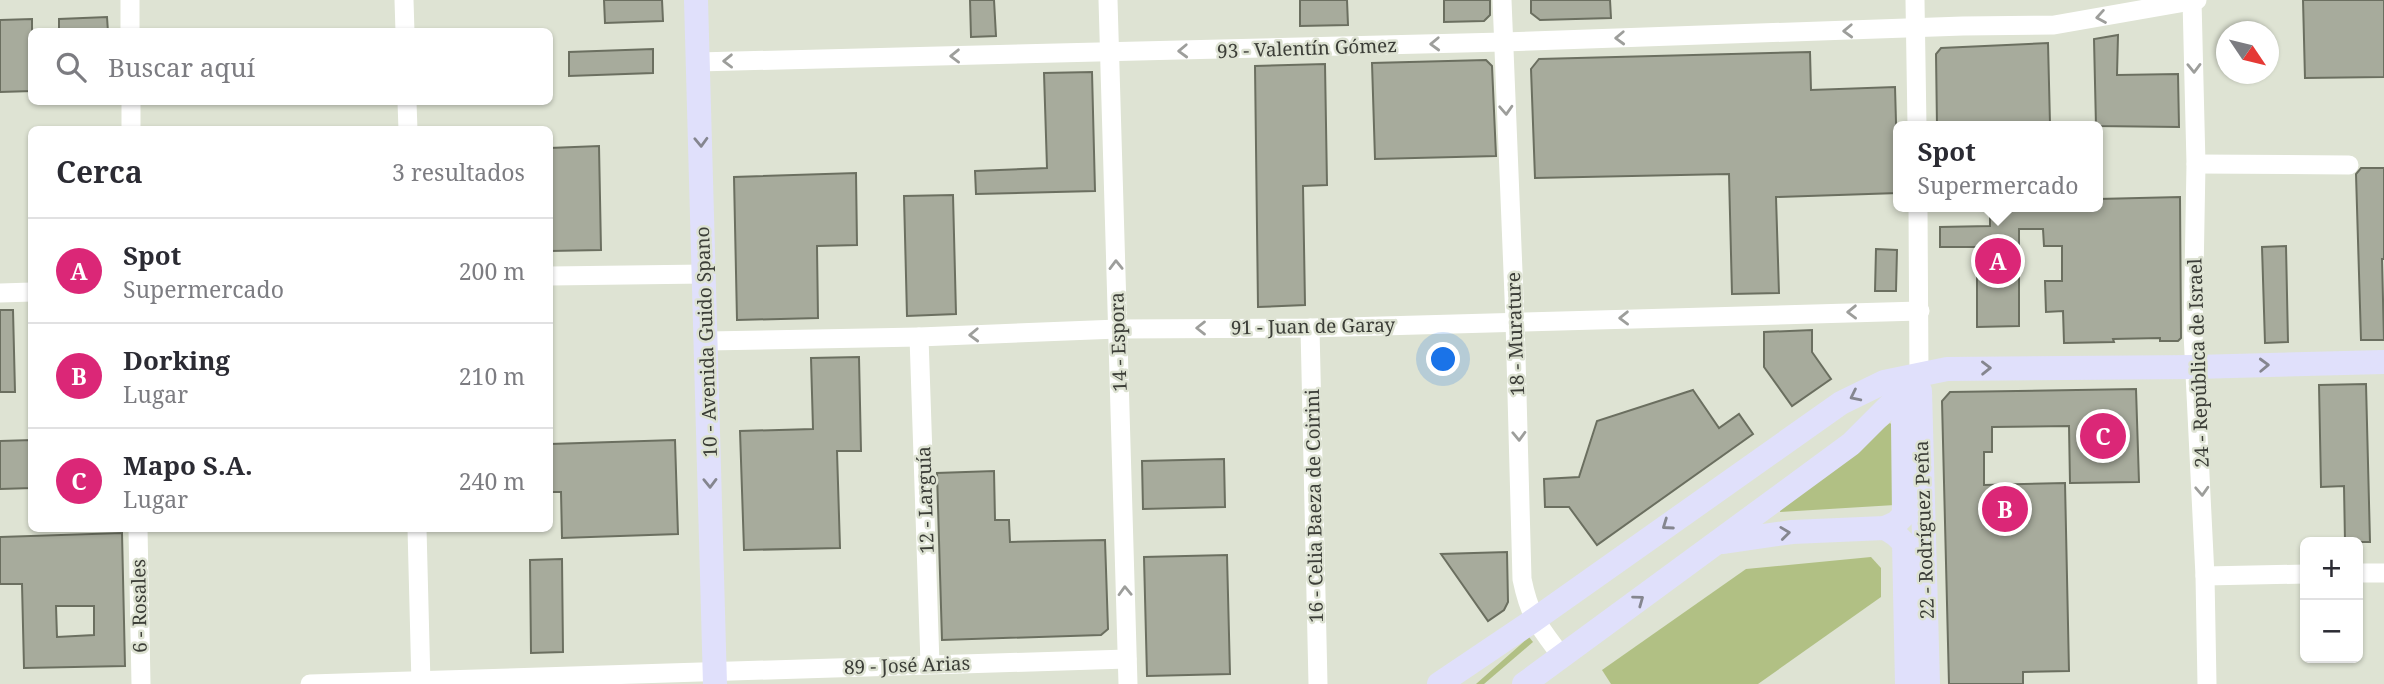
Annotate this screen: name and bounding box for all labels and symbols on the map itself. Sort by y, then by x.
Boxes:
one-way arrow [2095,9,2107,24]
north arrow [2216,21,2279,84]
one-way arrow [1842,23,1852,39]
one-way arrow [1614,30,1625,46]
street label: 93 - Valentín Gómez [1217,32,1397,64]
one-way arrow [1429,36,1439,52]
one-way arrow [1177,43,1187,59]
one-way arrow [950,49,961,64]
one-way arrow [722,53,733,69]
one-way arrow [2186,63,2201,74]
one-way arrow [1498,105,1513,116]
one-way arrow [693,136,708,147]
street label: 10 - Avenida Guido Spano [689,226,723,458]
pin: A [1975,235,2021,287]
street label: 24 - República de Israel [2181,258,2215,468]
one-way arrow [1108,259,1124,270]
street label: 18 - Murature [1500,272,1530,396]
street label: 14 - Espora [1103,292,1133,392]
one-way arrow [1846,304,1857,320]
one-way arrow [1619,310,1630,325]
street label: 91 - Juan de Garay [1231,312,1396,340]
one-way arrow [1195,321,1206,336]
one-way arrow [968,327,979,342]
your location [1426,342,1460,376]
one-way arrow [2259,358,2270,373]
one-way arrow [1982,360,1992,376]
one-way arrow [1850,388,1862,402]
street label: 16 - Celia Baeza de Coirini [1299,389,1329,623]
pin: C [2080,410,2126,462]
one-way arrow [1511,430,1526,441]
street label: 22 - Rodríguez Peña [1908,440,1940,620]
street label: 12 - Larguía [910,446,940,554]
one-way arrow [702,478,718,488]
pin: B [1982,483,2028,535]
one-way arrow [2194,486,2209,497]
one-way arrow [1663,517,1675,530]
one-way arrow [1779,526,1791,541]
street label: 6 - Rosales [125,559,153,653]
one-way arrow [1117,585,1132,596]
one-way arrow [1631,596,1644,609]
street label: 89 - José Arias [844,650,970,680]

